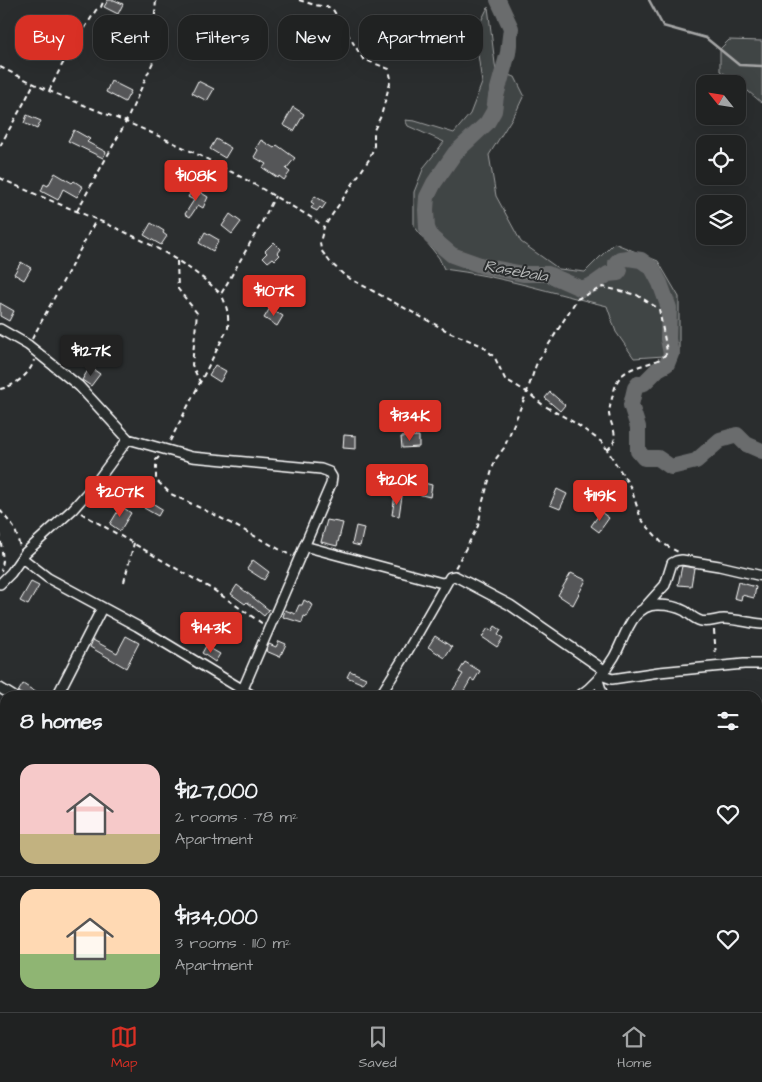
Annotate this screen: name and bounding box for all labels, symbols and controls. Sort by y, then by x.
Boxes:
chip: Buy [15,15,83,60]
chip: Rent [93,15,168,60]
chip: Filters [178,15,268,60]
chip: New [278,15,349,60]
chip: Apartment [359,15,483,60]
north arrow [696,75,746,125]
map controls [696,75,746,245]
button: locate [696,135,746,185]
pin: $108K [161,160,231,202]
text: $108K [175,165,217,187]
button: layers [696,195,746,245]
water label: Rasebala [483,255,550,288]
pin: $107K [239,274,309,317]
text: $107K [254,280,294,302]
pin: $127K [56,334,126,377]
text: $127K [71,340,111,362]
pin: $134K [375,400,445,442]
text: $134K [390,405,430,427]
pin: $120K [362,464,432,506]
text: $120K [377,469,417,491]
pin: $207K [85,476,155,518]
pin: $119K [565,480,635,522]
text: $207K [96,481,144,503]
text: $119K [584,485,616,507]
pin: $143K [176,612,246,654]
text: $143K [191,617,231,639]
text: 8 homes [20,707,102,736]
icon: filters [714,707,742,735]
text: $127,000 [175,777,258,806]
icon: home [60,784,120,844]
icon: heart [714,800,742,828]
text: 2 rooms · 78 m² [175,806,298,828]
text: Apartment [175,828,253,850]
text: $134,000 [175,903,258,932]
icon: home [60,909,120,969]
icon: heart [714,925,742,953]
text: 3 rooms · 110 m² [175,932,291,954]
text: Apartment [175,954,253,976]
tab: Map [110,1023,138,1073]
tab: Saved [359,1023,397,1073]
tab: Home [617,1023,652,1073]

